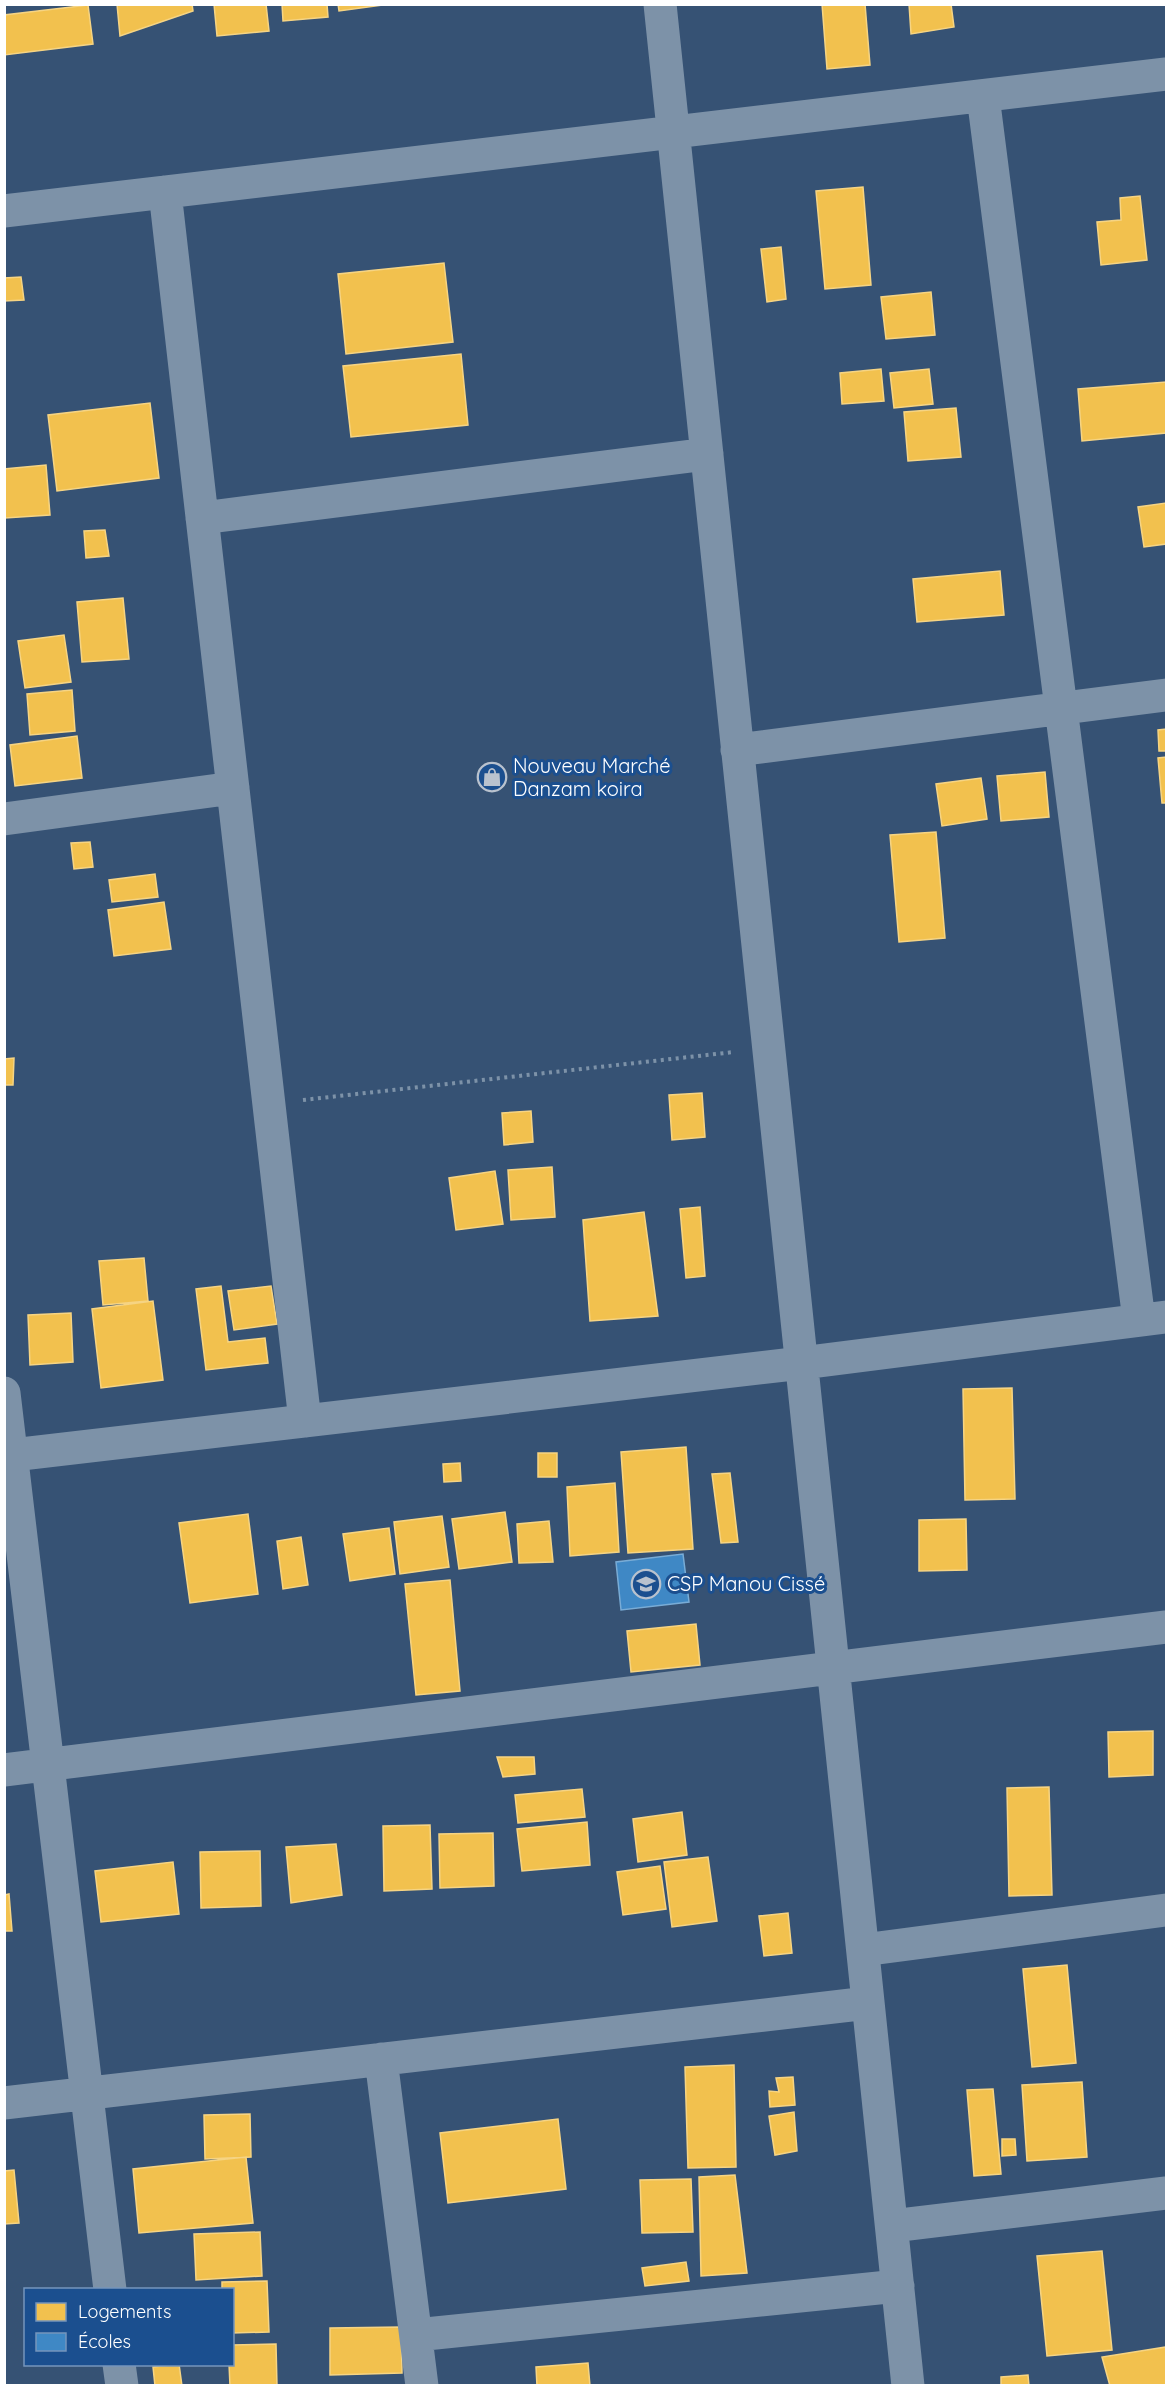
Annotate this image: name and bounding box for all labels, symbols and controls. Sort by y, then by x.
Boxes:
place label: Nouveau Marché Danzam koira [513,753,671,801]
shop icon: Nouveau Marché Danzam koira [476,761,508,793]
school or university icon: CSP Manou Cissé [630,1568,662,1600]
place label: CSP Manou Cissé [667,1571,825,1596]
legend [24,2288,234,2366]
text: Logements [78,2300,171,2323]
text: Écoles [78,2330,131,2353]

